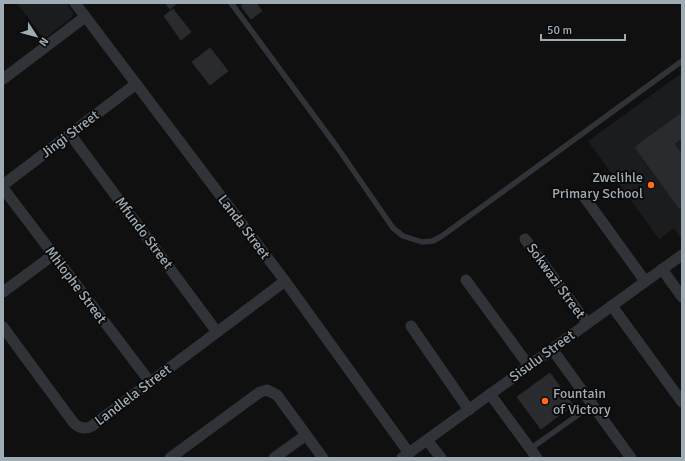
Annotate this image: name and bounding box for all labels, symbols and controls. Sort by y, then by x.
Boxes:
north arrow [16,16,56,56]
scale bar [541,16,625,42]
text: 50 m [547,23,572,38]
text: N [36,35,51,49]
street label: Jingi Street [38,107,103,161]
place label: Zwelihle Primary School [552,169,643,202]
marker: Zwelihle Primary School [646,180,656,190]
street label: Landa Street [214,192,274,263]
street label: Mfundo Street [112,194,177,272]
street label: Sokwazi Street [523,240,589,322]
street label: Mhlophe Street [42,243,110,327]
street label: Sisulu Street [506,327,578,385]
street label: Landlela Street [92,361,175,429]
place label: Fountain of Victory [553,385,611,418]
marker: Fountain of Victory [540,396,550,406]

